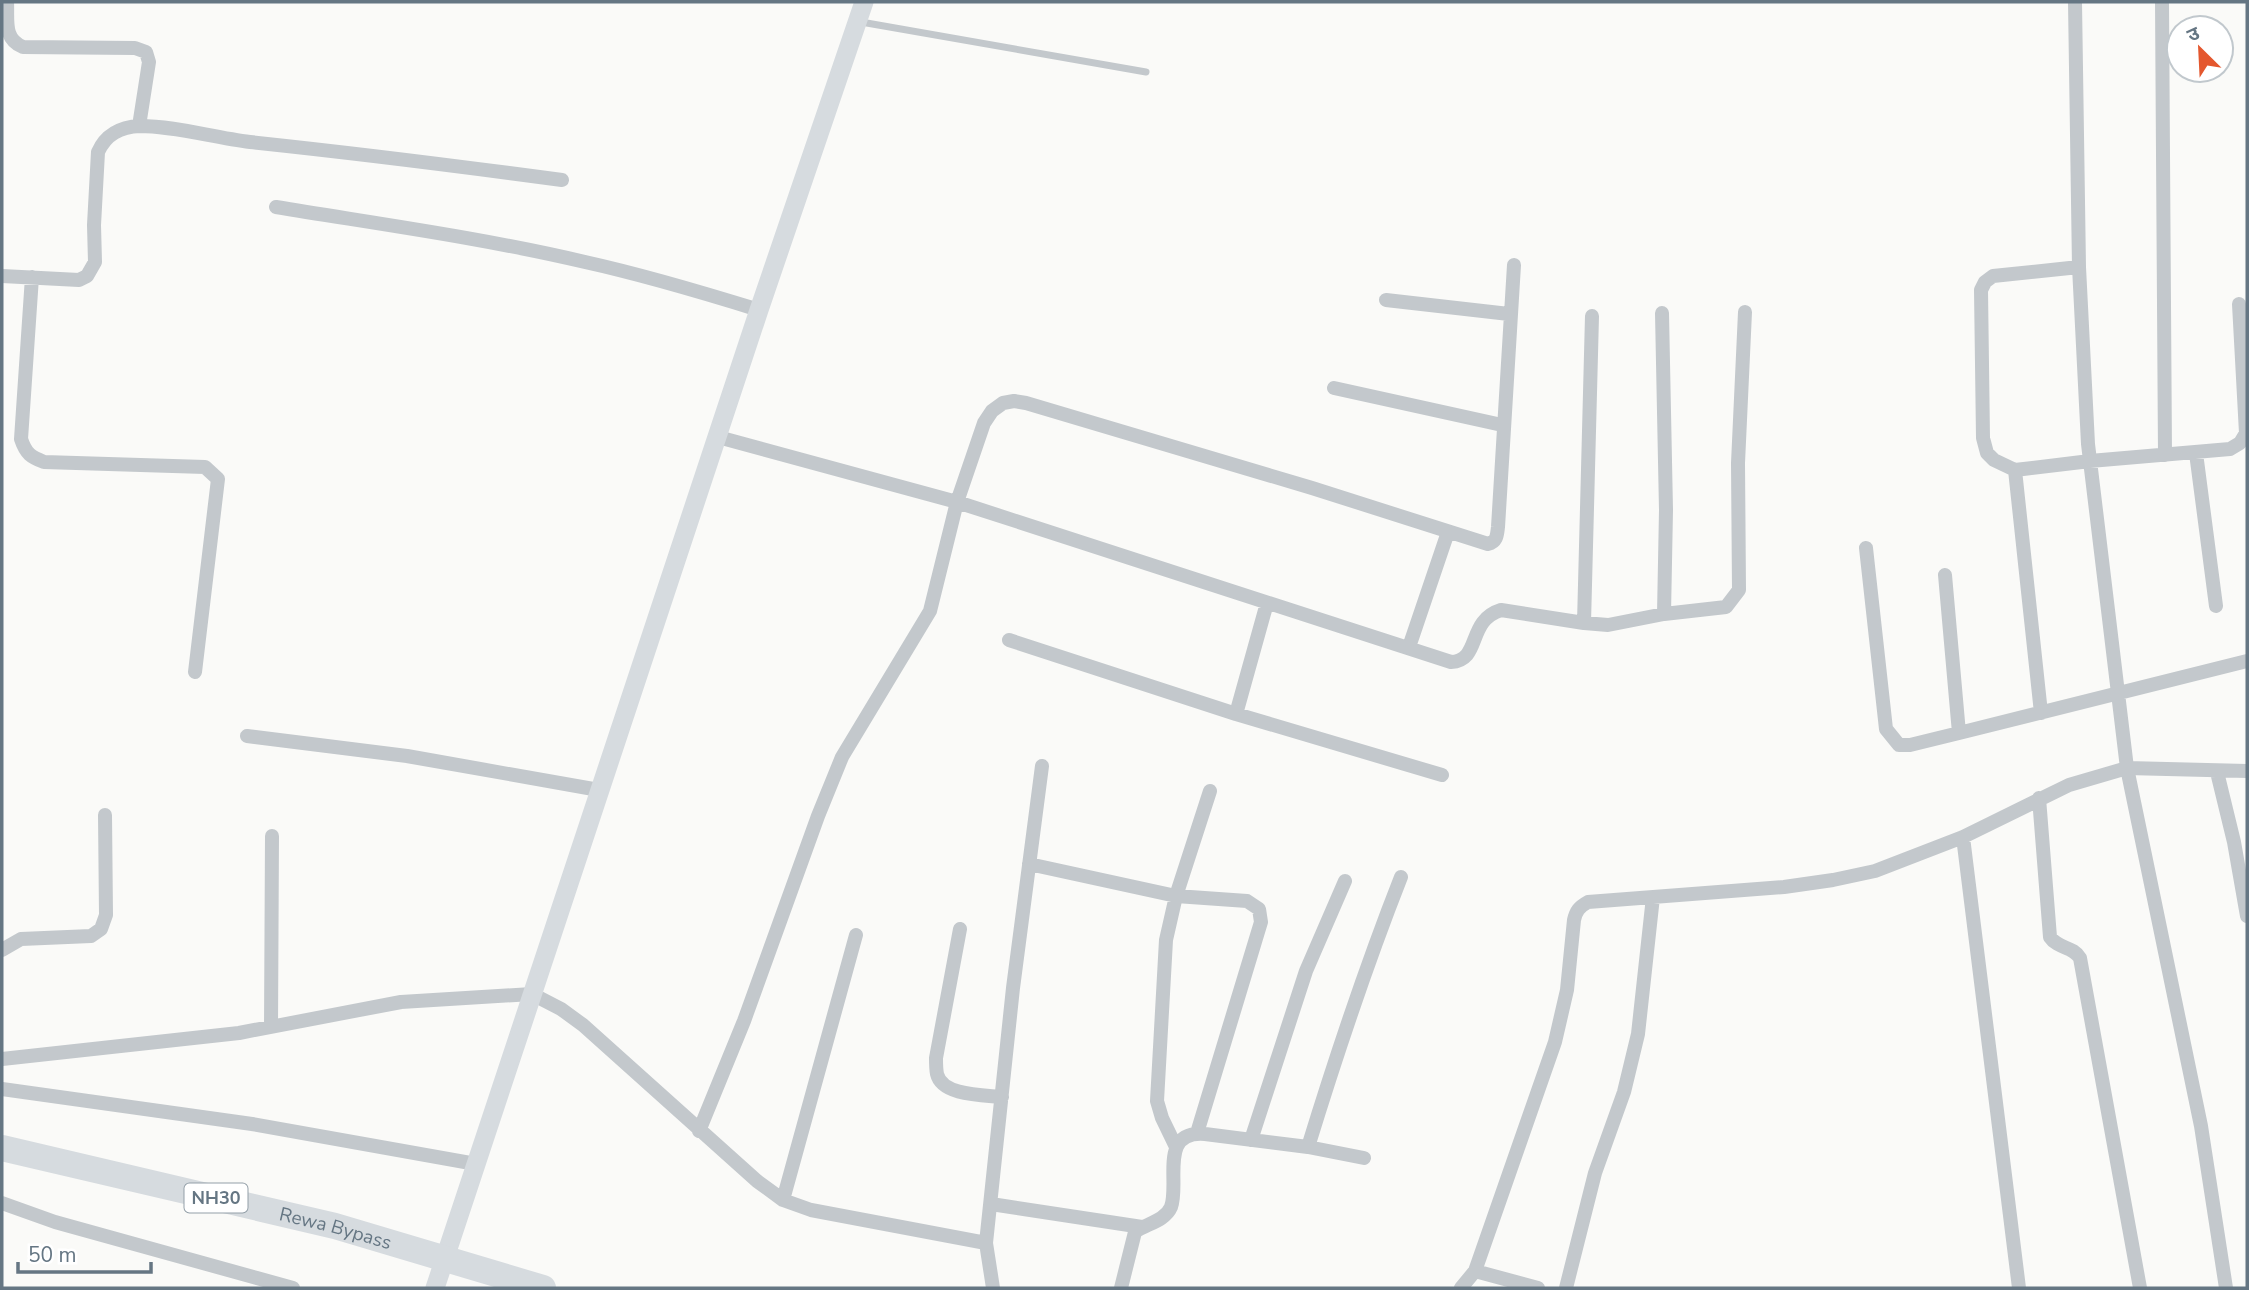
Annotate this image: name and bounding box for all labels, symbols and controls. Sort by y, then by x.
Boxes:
north arrow [2165,14,2235,84]
text: उ [2183,20,2205,49]
road number: NH30 [184,1184,248,1212]
street label: Rewa Bypass [277,1201,395,1256]
scale bar [18,1230,150,1274]
text: 50 m [28,1241,77,1269]

